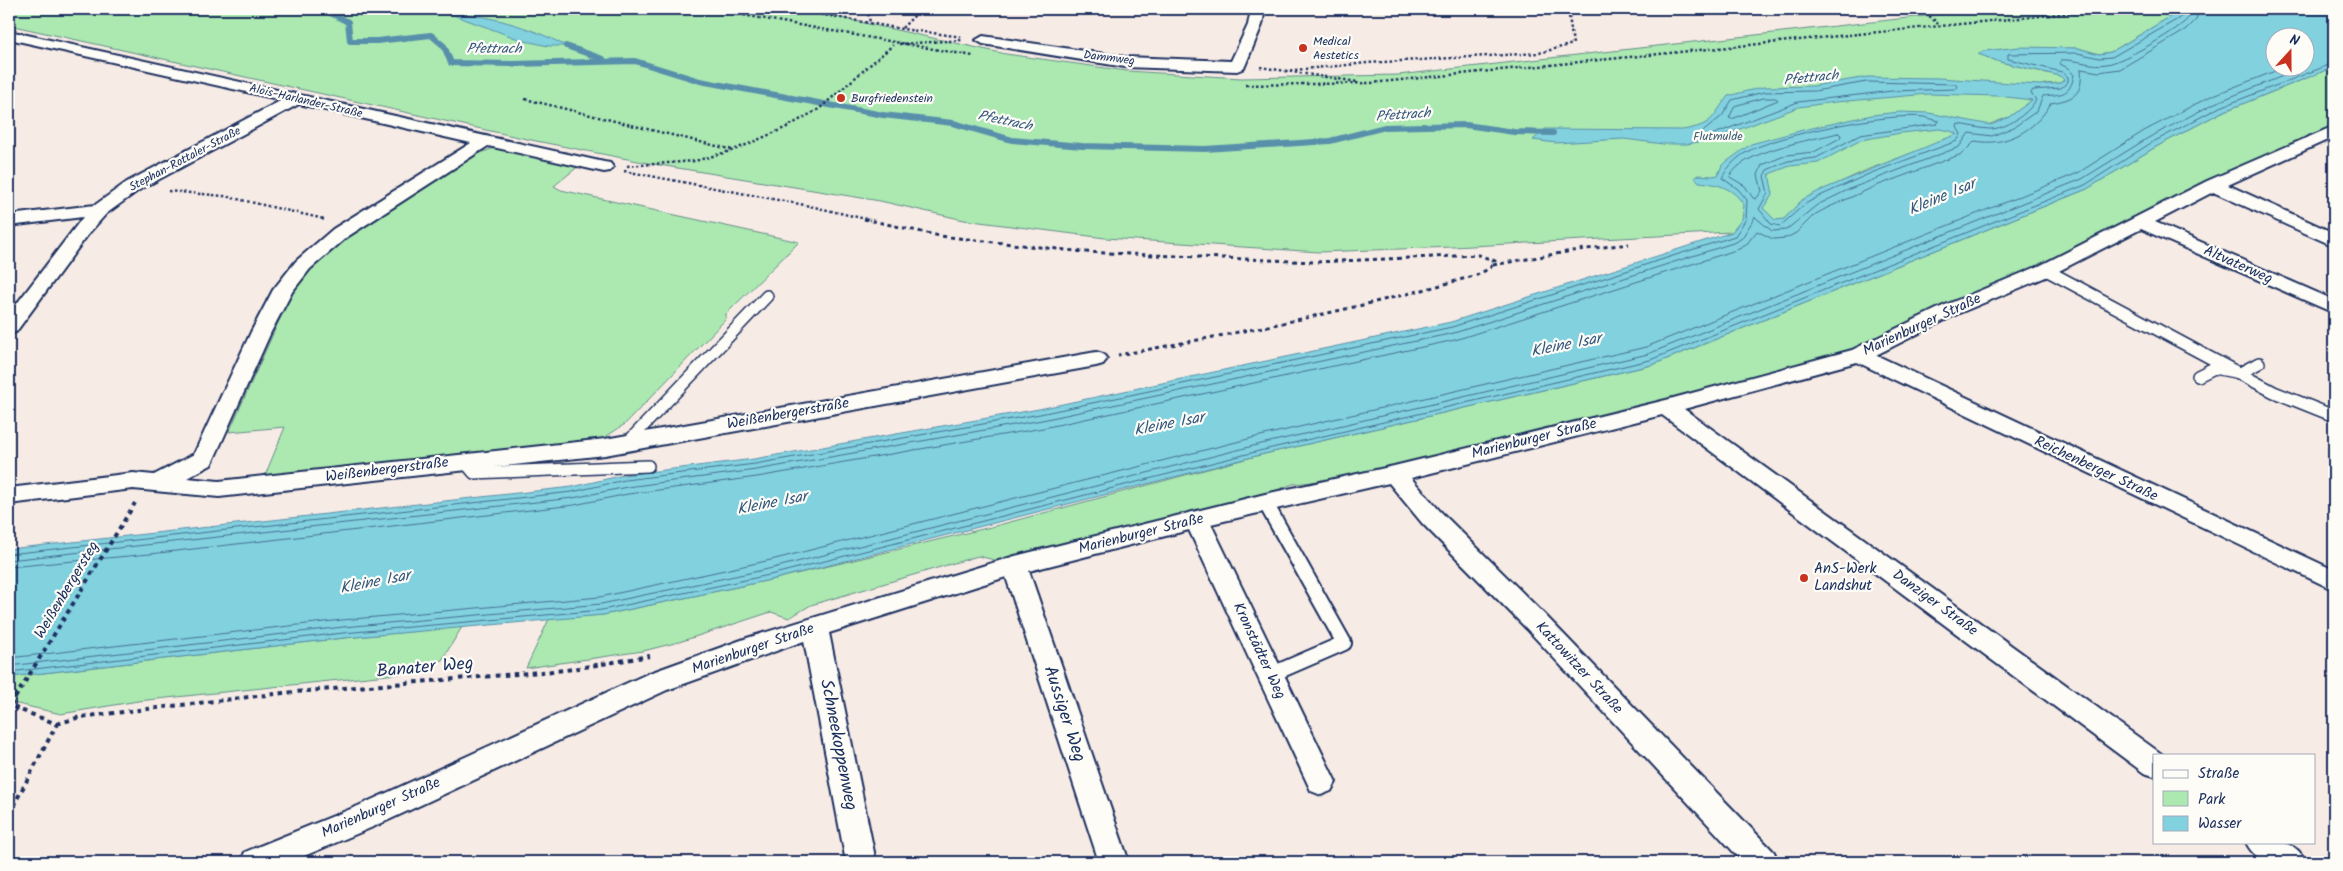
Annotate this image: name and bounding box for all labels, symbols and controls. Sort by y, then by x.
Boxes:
north arrow [2266,28,2316,78]
text: N [2286,29,2303,53]
place label: Medical Aestetics [1313,32,1359,65]
water label: Pfettrach [467,38,523,60]
marker: Medical Aestetics [1297,42,1309,54]
street label: Dammweg [1082,45,1136,71]
water label: Pfettrach [1783,64,1841,92]
street label: Alois-Harlander-Straße [248,79,365,123]
place label: Burgfriedenstein [851,89,933,108]
marker: Burgfriedenstein [835,92,847,104]
water label: Pfettrach [1375,102,1433,128]
water label: Pfettrach [976,105,1036,138]
street label: Stephan-Rottaler-Straße [126,121,245,197]
park label: Flutmulde [1693,127,1743,146]
water label: Kleine Isar [1904,170,1983,222]
street label: Altvaterweg [2200,239,2276,291]
street label: Marienburger Straße [1859,287,1985,363]
water label: Kleine Isar [1529,325,1607,364]
street label: Weißenbergerstraße [725,391,851,437]
water label: Kleine Isar [1132,404,1210,443]
street label: Marienburger Straße [1469,412,1599,466]
street label: Reichenberger Straße [2030,430,2162,508]
street label: Weißenbergerstraße [324,451,450,489]
water label: Kleine Isar [735,483,813,522]
street label: Marienburger Straße [1076,507,1206,561]
street label: Weißenbergersteg [28,537,106,643]
place label: AnS-Werk Landshut [1814,557,1877,598]
water label: Kleine Isar [338,562,416,601]
street label: Danziger Straße [1887,564,1983,643]
marker: AnS-Werk Landshut [1798,572,1810,584]
street label: Kronstädter Weg [1226,599,1292,703]
street label: Kattowitzer Straße [1530,616,1629,720]
street label: Marienburger Straße [688,617,818,681]
street label: Banater Weg [375,649,475,687]
street label: Aussiger Weg [1035,662,1093,766]
street label: Schneekoppenweg [811,677,865,813]
legend [2153,754,2316,844]
text: Straße [2198,762,2240,786]
street label: Marienburger Straße [317,771,445,845]
text: Park [2198,788,2226,812]
text: Wasser [2198,812,2242,836]

